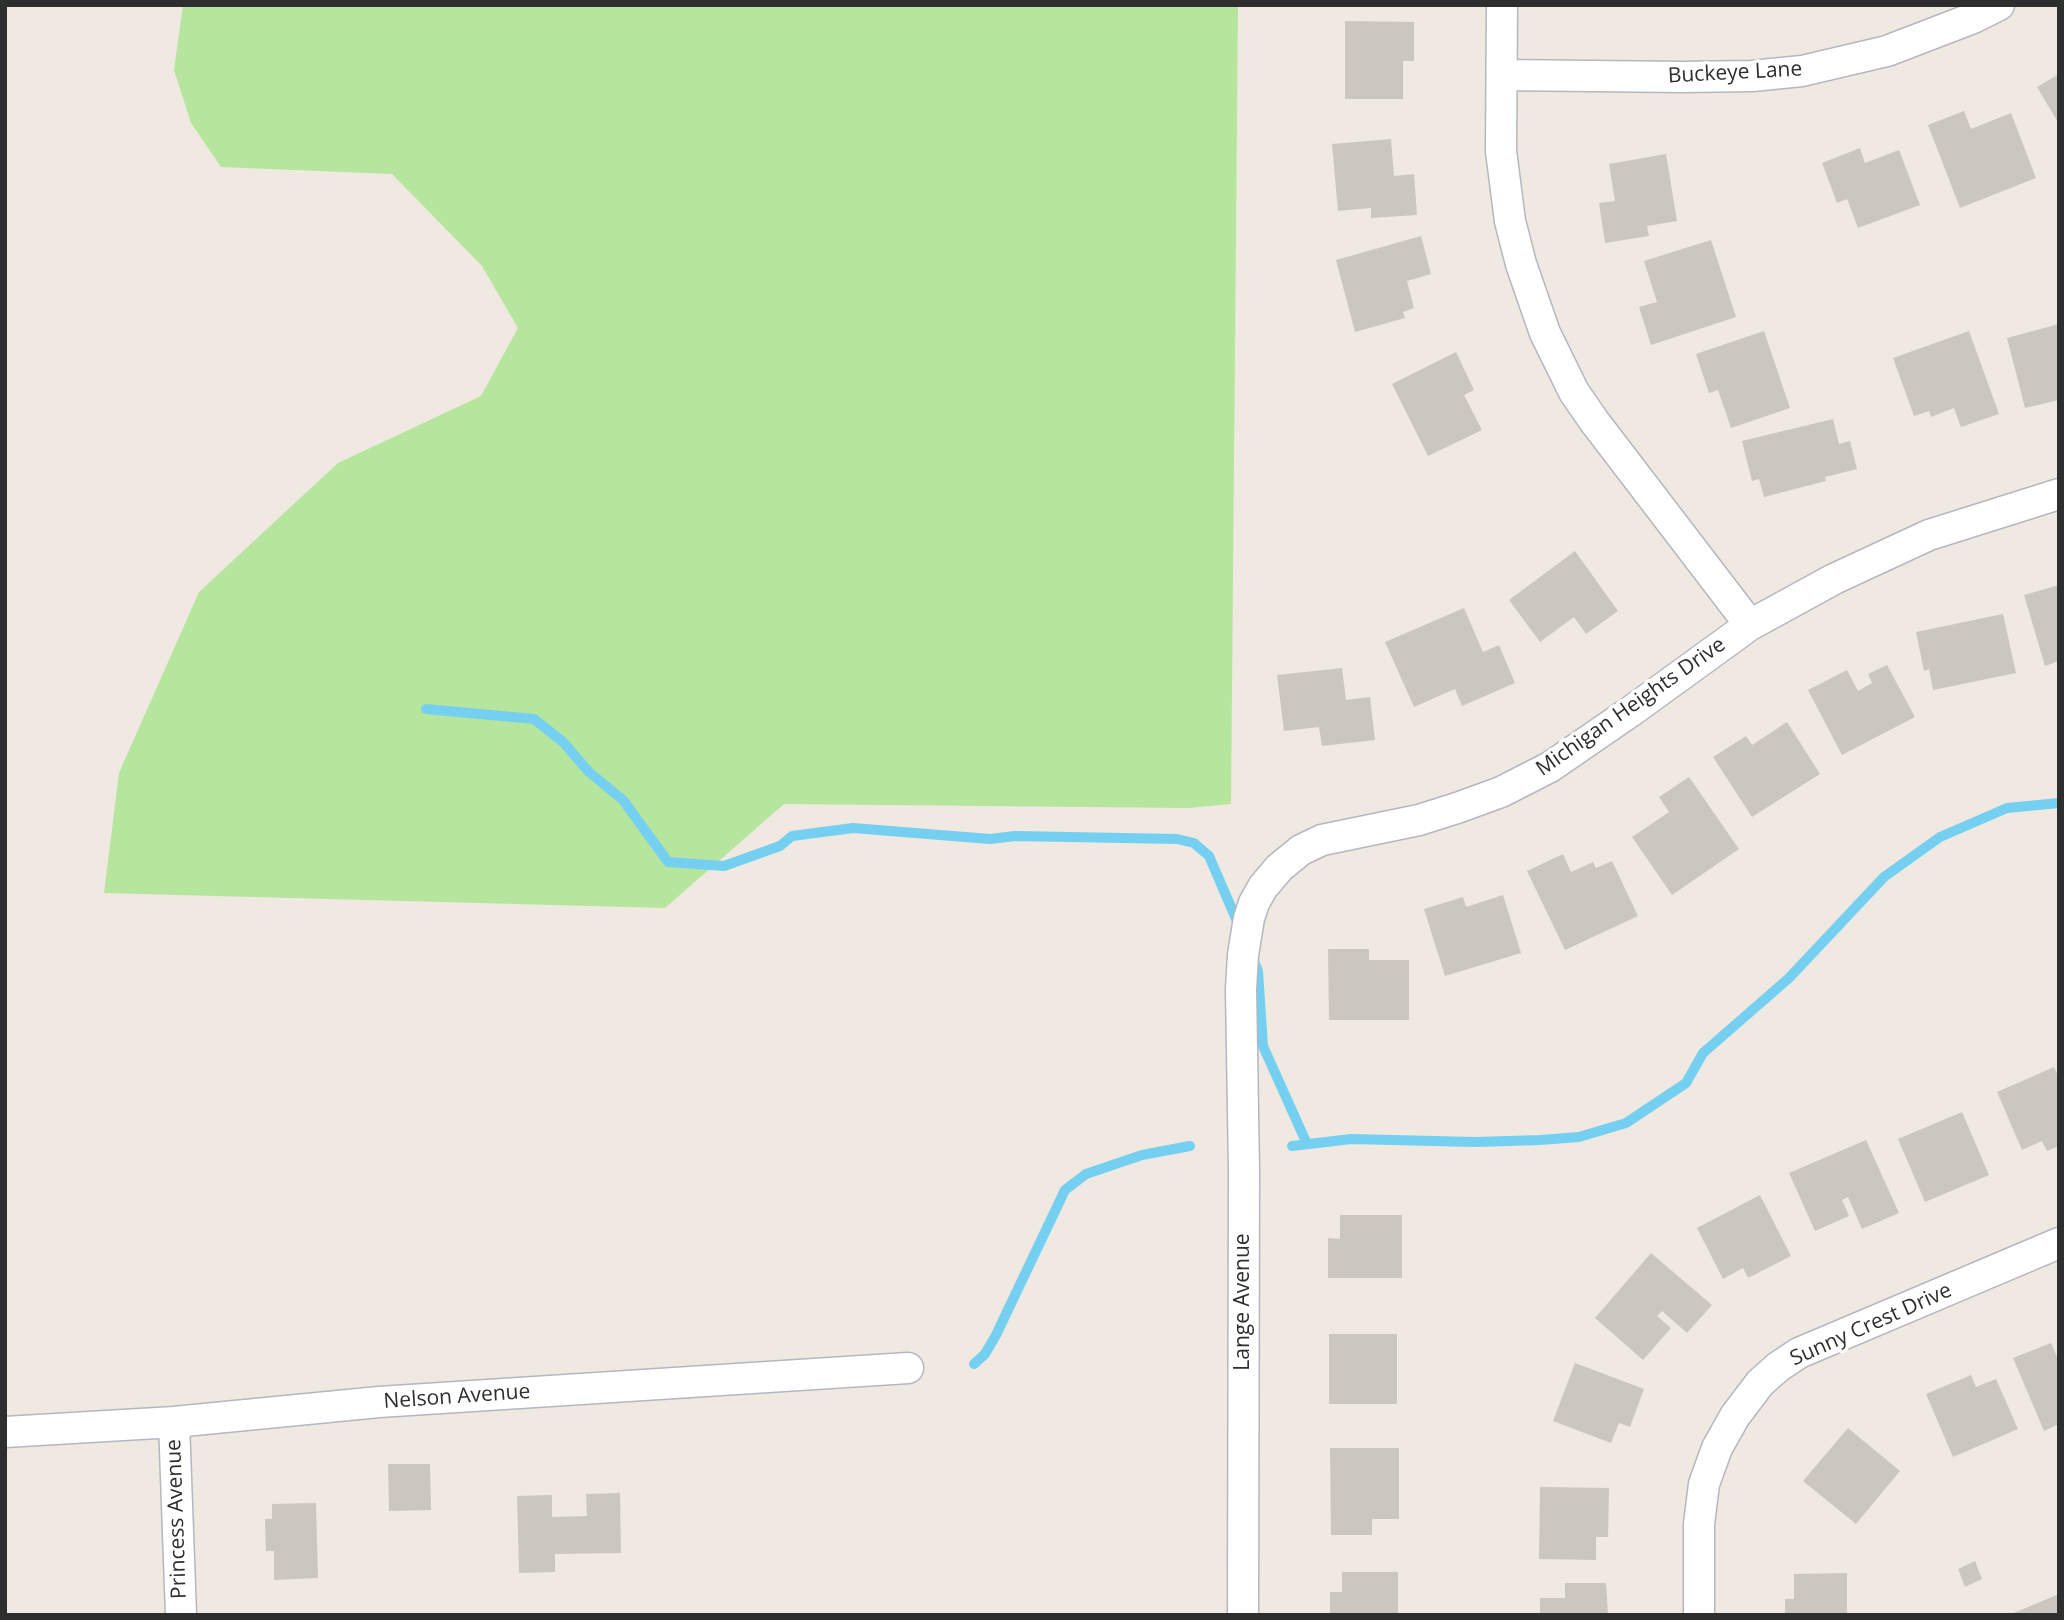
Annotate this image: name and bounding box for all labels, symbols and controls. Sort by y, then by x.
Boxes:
street label: Buckeye Lane [1667,57,1803,89]
street label: Michigan Heights Drive [1532,632,1730,782]
street label: Lange Avenue [1230,1233,1256,1371]
street label: Sunny Crest Drive [1786,1278,1956,1372]
street label: Nelson Avenue [383,1379,531,1415]
street label: Princess Avenue [162,1439,192,1599]

